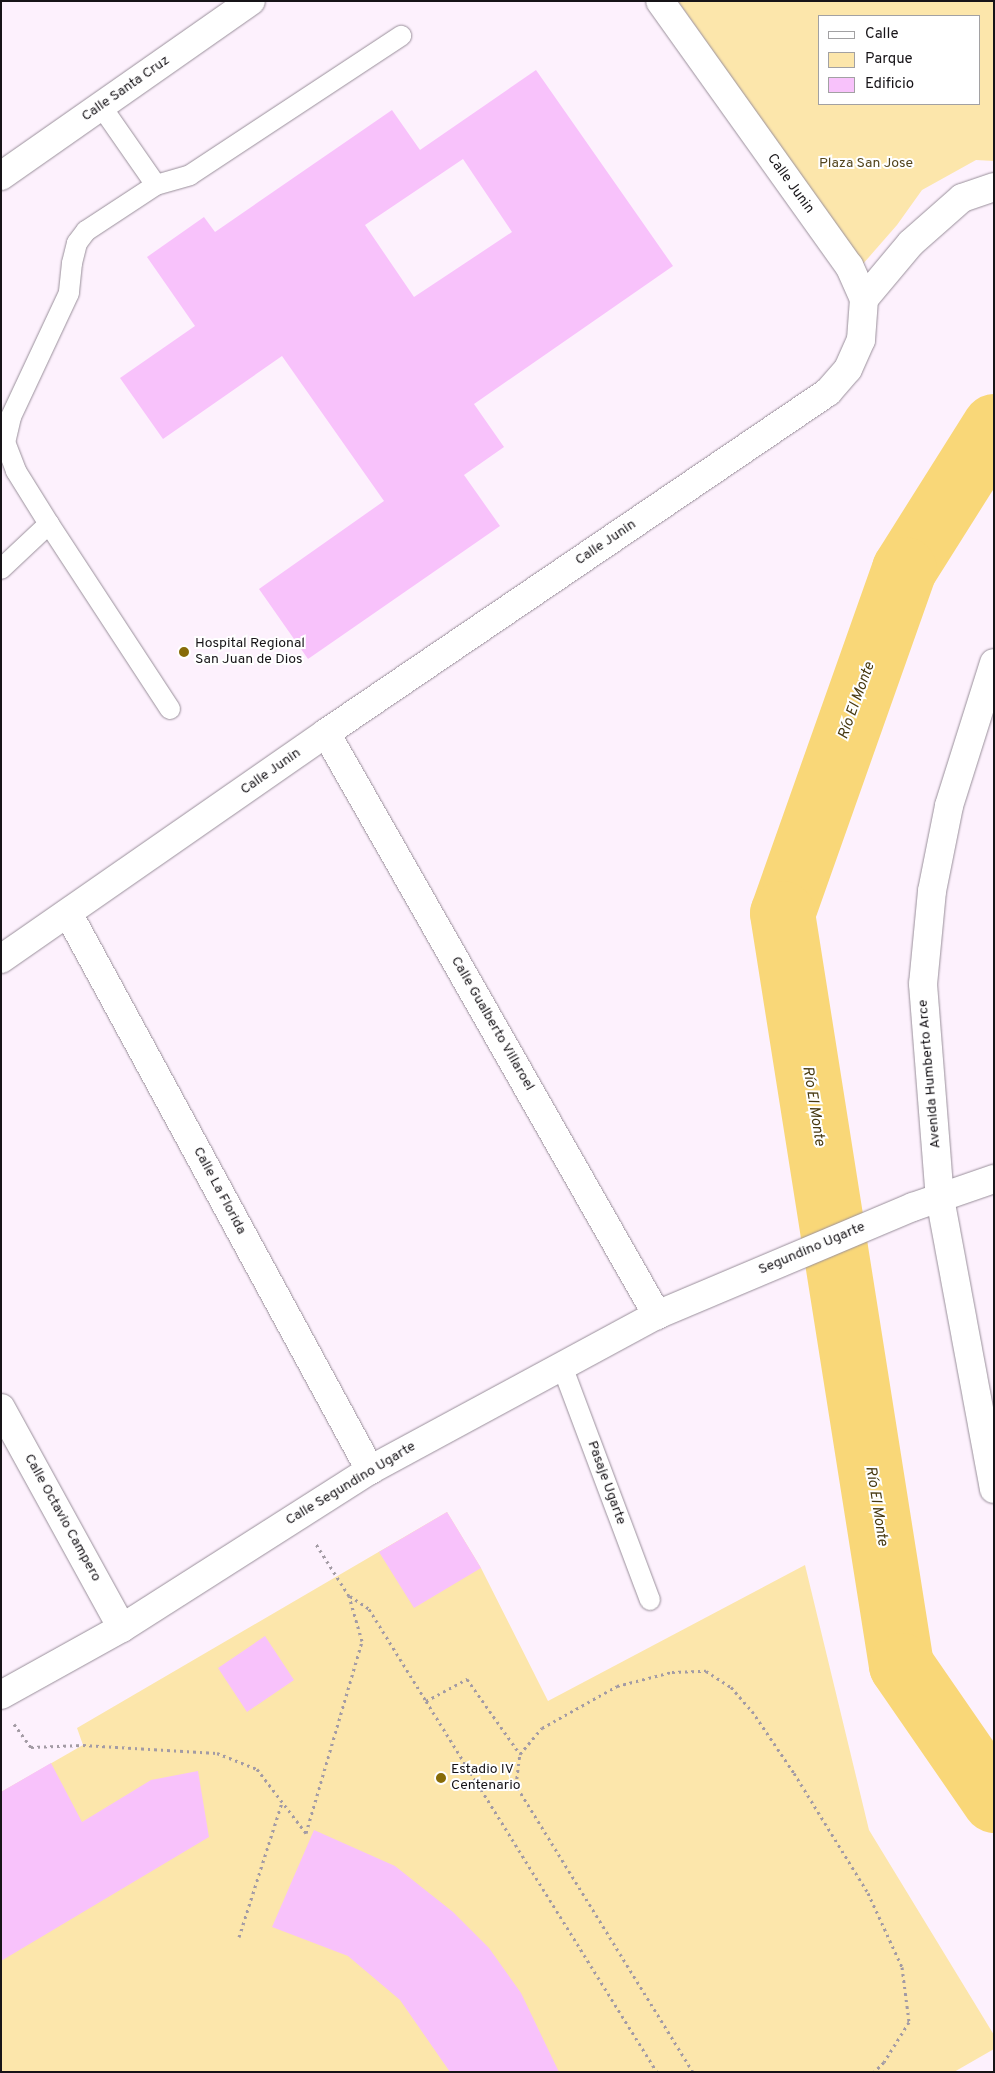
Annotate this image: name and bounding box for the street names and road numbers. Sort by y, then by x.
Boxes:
street label: Calle Santa Cruz [79,52,173,126]
street label: Calle Junin [763,151,817,217]
street label: Calle Junin [572,517,640,569]
street label: Calle Junin [238,745,304,799]
street label: Calle Gualberto Villaroel [447,954,537,1094]
street label: Avenida Humberto Arce [915,999,945,1149]
street label: Calle La Florida [189,1144,249,1238]
street label: Segundino Ugarte [756,1219,868,1279]
street label: Calle Segundino Ugarte [283,1439,419,1529]
street label: Pasaje Ugarte [583,1439,629,1527]
street label: Calle Octavio Campero [20,1451,104,1585]

